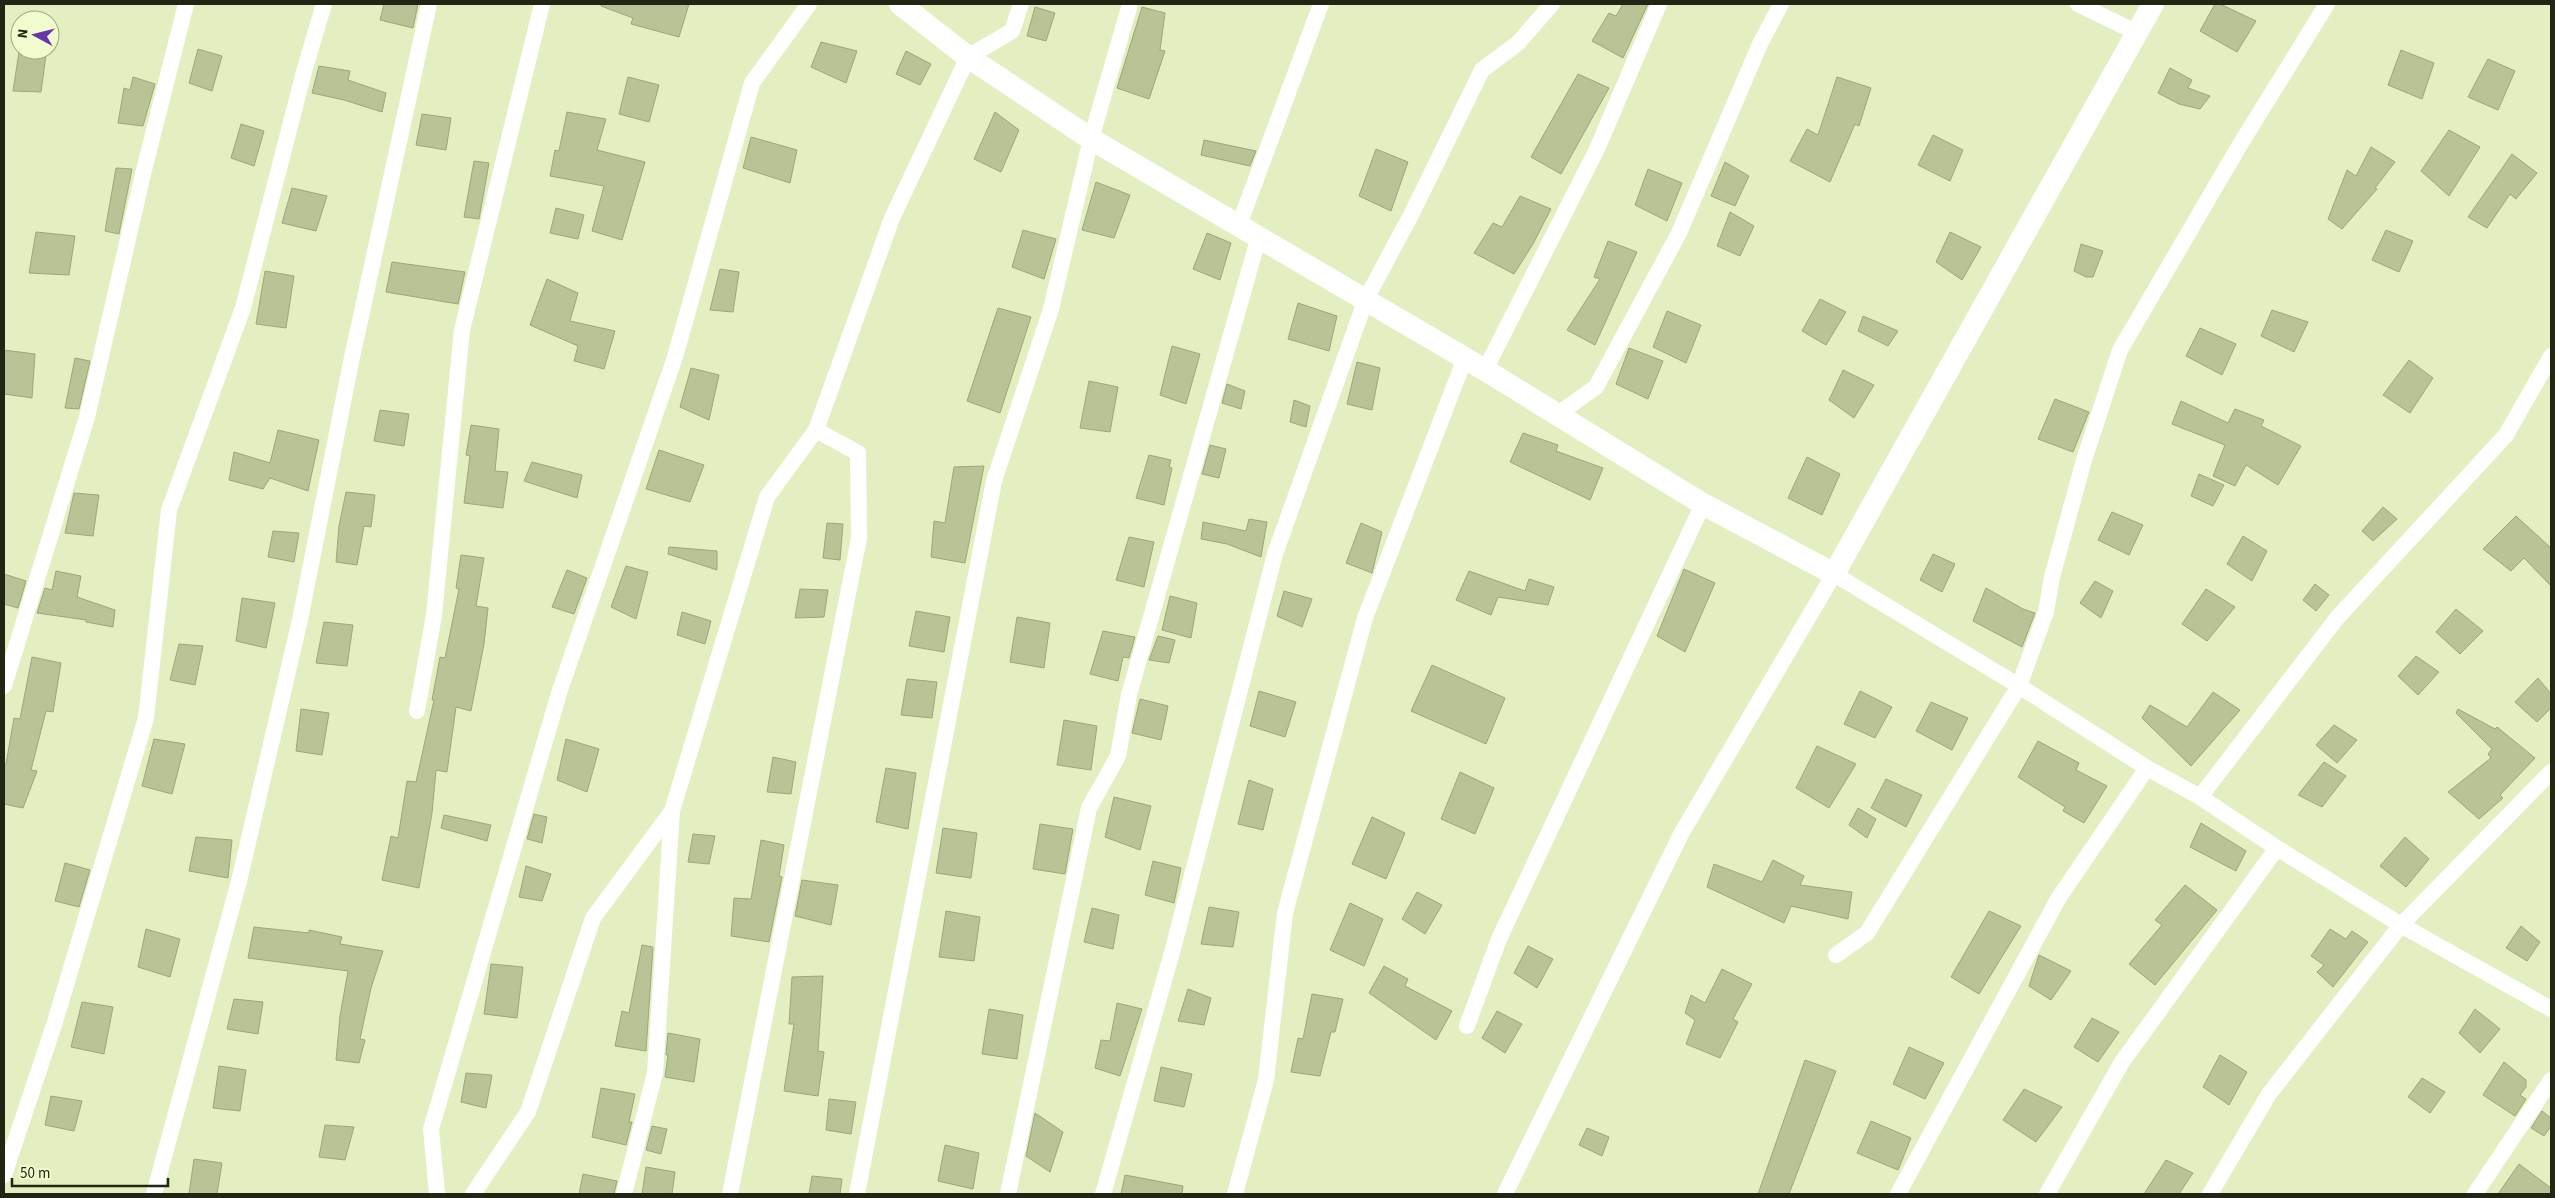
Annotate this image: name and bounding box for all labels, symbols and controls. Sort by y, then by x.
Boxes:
north arrow [10,10,60,60]
text: N [13,28,34,39]
scale bar [12,1156,169,1188]
text: 50 m [20,1163,50,1184]

